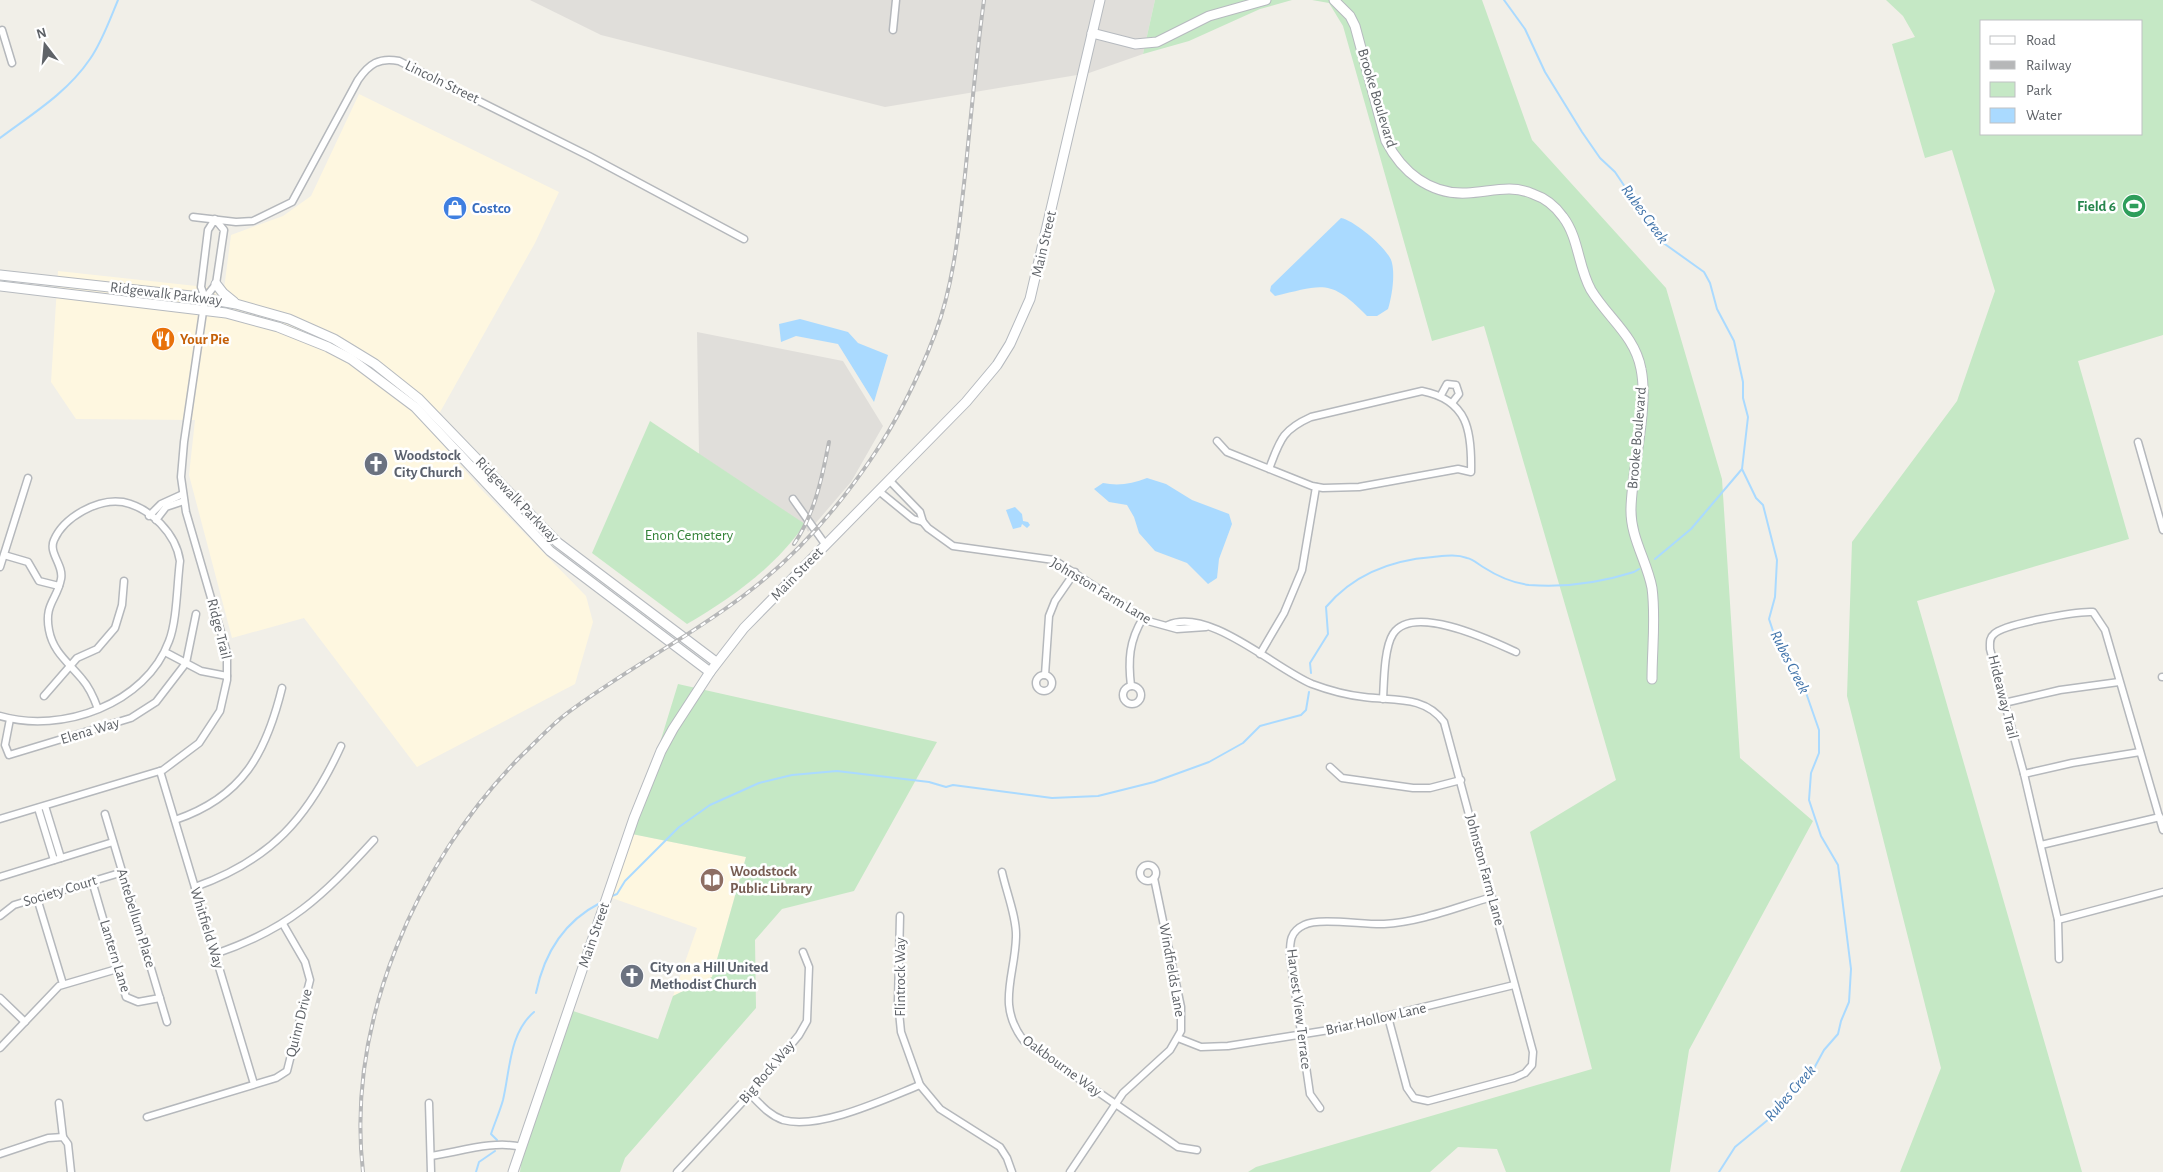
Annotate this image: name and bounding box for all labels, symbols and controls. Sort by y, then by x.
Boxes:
north arrow [20,20,70,70]
legend [1980,20,2143,135]
text: N [35,25,48,42]
text: Road [2026,33,2056,48]
street label: Brooke Boulevard [1355,47,1399,149]
street label: Lincoln Street [403,58,481,106]
text: Railway [2026,58,2072,73]
text: Park [2026,83,2052,98]
text: Water [2026,108,2062,123]
water label: Rubes Creek [1618,182,1672,246]
sports icon: Field 6 [2121,193,2147,219]
shop icon: Costco [442,195,468,221]
place label: Field 6 [2077,199,2116,214]
place label: Costco [472,201,511,216]
street label: Main Street [1029,209,1059,279]
street label: Ridgewalk Parkway [109,280,223,308]
restaurant icon: Your Pie [150,326,176,352]
place label: Your Pie [180,332,229,347]
street label: Brooke Boulevard [1625,386,1649,490]
place label: Woodstock City Church [394,448,462,480]
church icon: Woodstock City Church [363,451,389,477]
street label: Ridgewalk Parkway [472,454,562,546]
park label: Enon Cemetery [645,528,734,543]
street label: Main Street [768,544,826,604]
street label: Johnston Farm Lane [1048,555,1154,627]
street label: Ridge Trail [204,597,234,661]
water label: Rubes Creek [1767,628,1813,696]
street label: Hideaway Trail [1985,653,2021,741]
street label: Elena Way [59,715,122,747]
street label: Johnston Farm Lane [1463,813,1507,927]
place label: Woodstock Public Library [730,864,812,896]
street label: Antebellum Place [114,867,158,969]
library icon: Woodstock Public Library [699,867,725,893]
street label: Society Court [21,873,99,909]
street label: Whitfield Way [187,885,227,971]
street label: Main Street [576,900,612,969]
street label: Lantern Lane [97,918,133,994]
street label: Windfields Lane [1156,922,1188,1018]
street label: Flintrock Way [893,937,908,1017]
street label: Harvest View Terrace [1284,948,1314,1070]
place label: City on a Hill United Methodist Church [650,960,768,992]
church icon: City on a Hill United Methodist Church [619,963,645,989]
street label: Quinn Drive [283,987,315,1059]
street label: Briar Hollow Lane [1324,1000,1428,1038]
street label: Oakbourne Way [1020,1032,1105,1100]
street label: Big Rock Way [736,1037,798,1106]
water label: Rubes Creek [1761,1062,1819,1124]

